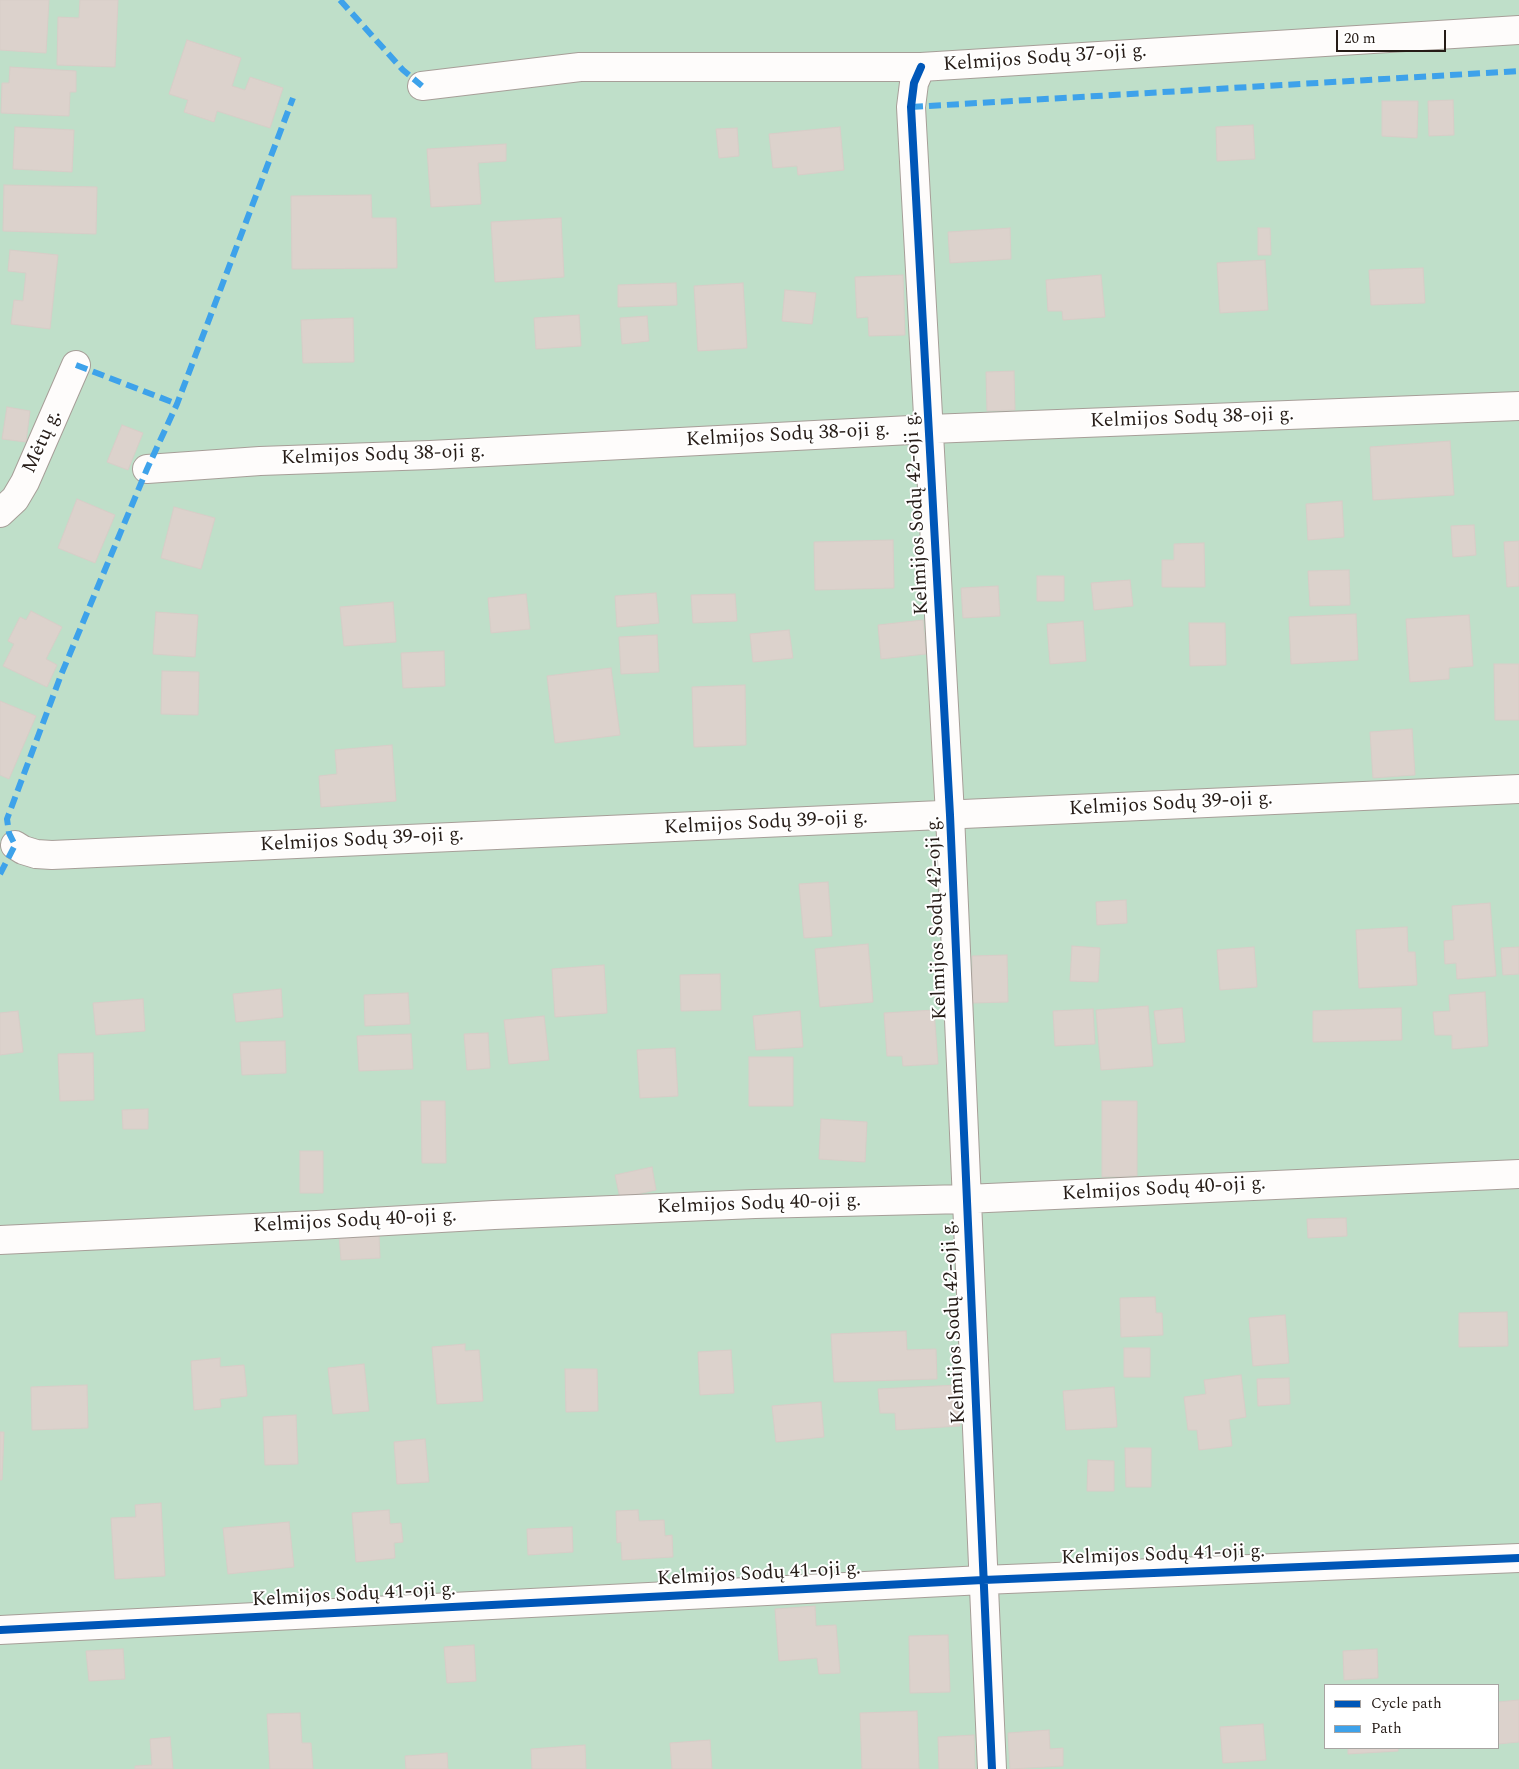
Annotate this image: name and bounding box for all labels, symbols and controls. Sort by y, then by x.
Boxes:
scale bar [1339,20,1449,52]
text: 20 m [1344,27,1376,50]
street label: Kelmijos Sodų 37-oji g. [942,40,1148,78]
street label: Kelmijos Sodų 38-oji g. [1090,403,1294,435]
street label: Mėtų g. [18,406,68,478]
street label: Kelmijos Sodų 42-oji g. [901,410,935,616]
street label: Kelmijos Sodų 38-oji g. [685,419,891,453]
street label: Kelmijos Sodų 38-oji g. [281,440,485,472]
street label: Kelmijos Sodų 39-oji g. [1068,788,1274,822]
street label: Kelmijos Sodų 39-oji g. [663,807,869,841]
street label: Kelmijos Sodų 42-oji g. [922,816,954,1020]
street label: Kelmijos Sodų 39-oji g. [259,824,465,858]
street label: Kelmijos Sodų 40-oji g. [1061,1173,1267,1207]
street label: Kelmijos Sodų 40-oji g. [657,1189,861,1221]
street label: Kelmijos Sodų 40-oji g. [252,1205,458,1239]
street label: Kelmijos Sodų 42-oji g. [938,1219,972,1425]
street label: Kelmijos Sodų 41-oji g. [1061,1540,1265,1572]
street label: Kelmijos Sodų 41-oji g. [656,1558,862,1592]
street label: Kelmijos Sodų 41-oji g. [251,1579,457,1613]
legend [1324,1684,1499,1749]
text: Cycle path [1371,1692,1442,1715]
text: Path [1371,1717,1402,1740]

